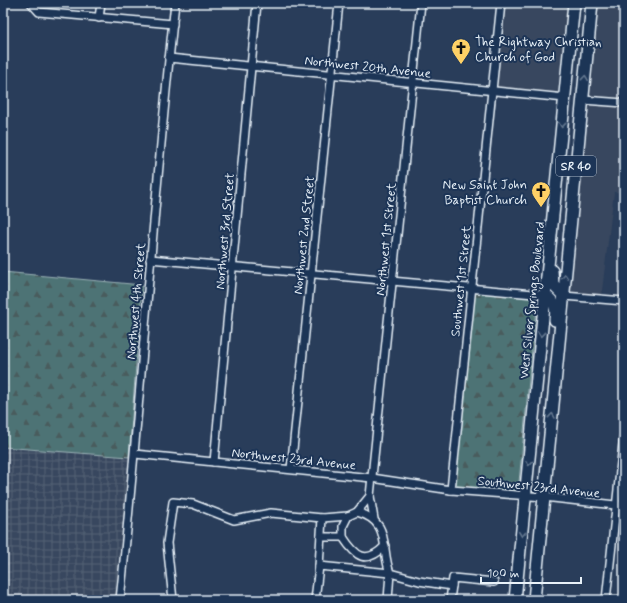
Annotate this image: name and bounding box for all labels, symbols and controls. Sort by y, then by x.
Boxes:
place label: The Rightway Christian Church of God [475,34,602,66]
church icon: The Rightway Christian Church of God [450,37,472,65]
street label: Northwest 20th Avenue [304,52,432,83]
one-way arrow [580,75,589,81]
one-way arrow [558,122,567,128]
road number: SR 40 [556,156,596,176]
street label: Northwest 3rd Street [212,172,239,290]
street label: Northwest 2nd Street [290,175,319,295]
place label: New Saint John Baptist Church [443,177,527,209]
church icon: New Saint John Baptist Church [530,180,552,208]
street label: Northwest 1st Street [372,181,401,297]
street label: West Silver Springs Boulevard [516,221,550,380]
street label: Southwest 1st Street [447,224,476,338]
street label: Northwest 4th Street [123,242,150,360]
one-way arrow [561,274,570,280]
one-way arrow [537,331,546,337]
one-way arrow [547,413,556,419]
street label: Northwest 23rd Avenue [231,444,357,474]
one-way arrow [524,460,533,466]
street label: Southwest 23rd Avenue [477,473,601,502]
one-way arrow [517,531,526,537]
scale bar [481,559,581,585]
text: 100 m [487,566,519,582]

